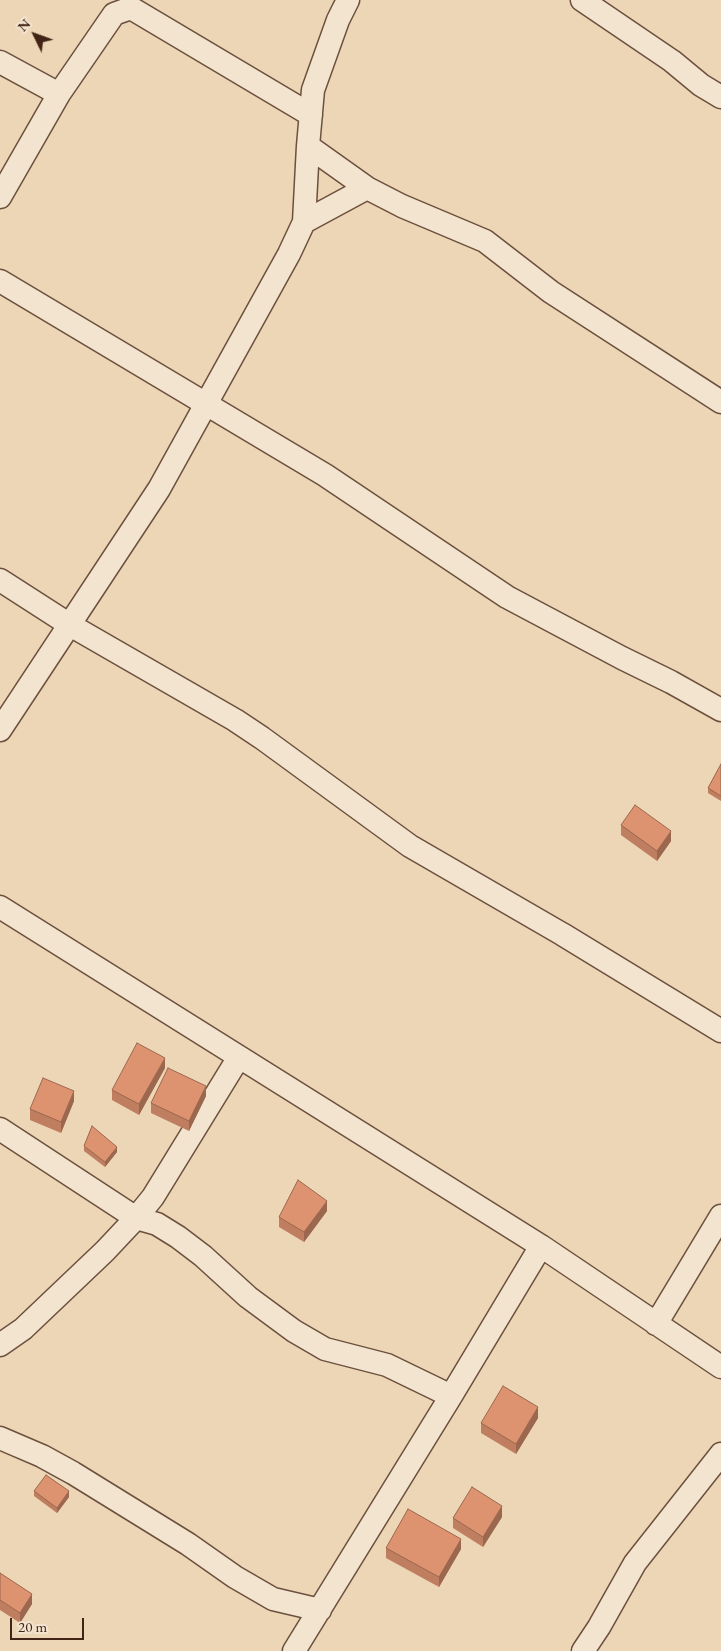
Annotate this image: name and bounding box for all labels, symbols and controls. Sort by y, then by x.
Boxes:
north arrow [10,10,60,60]
text: N [13,15,34,35]
scale bar [12,1608,86,1640]
text: 20 m [18,1617,47,1636]

